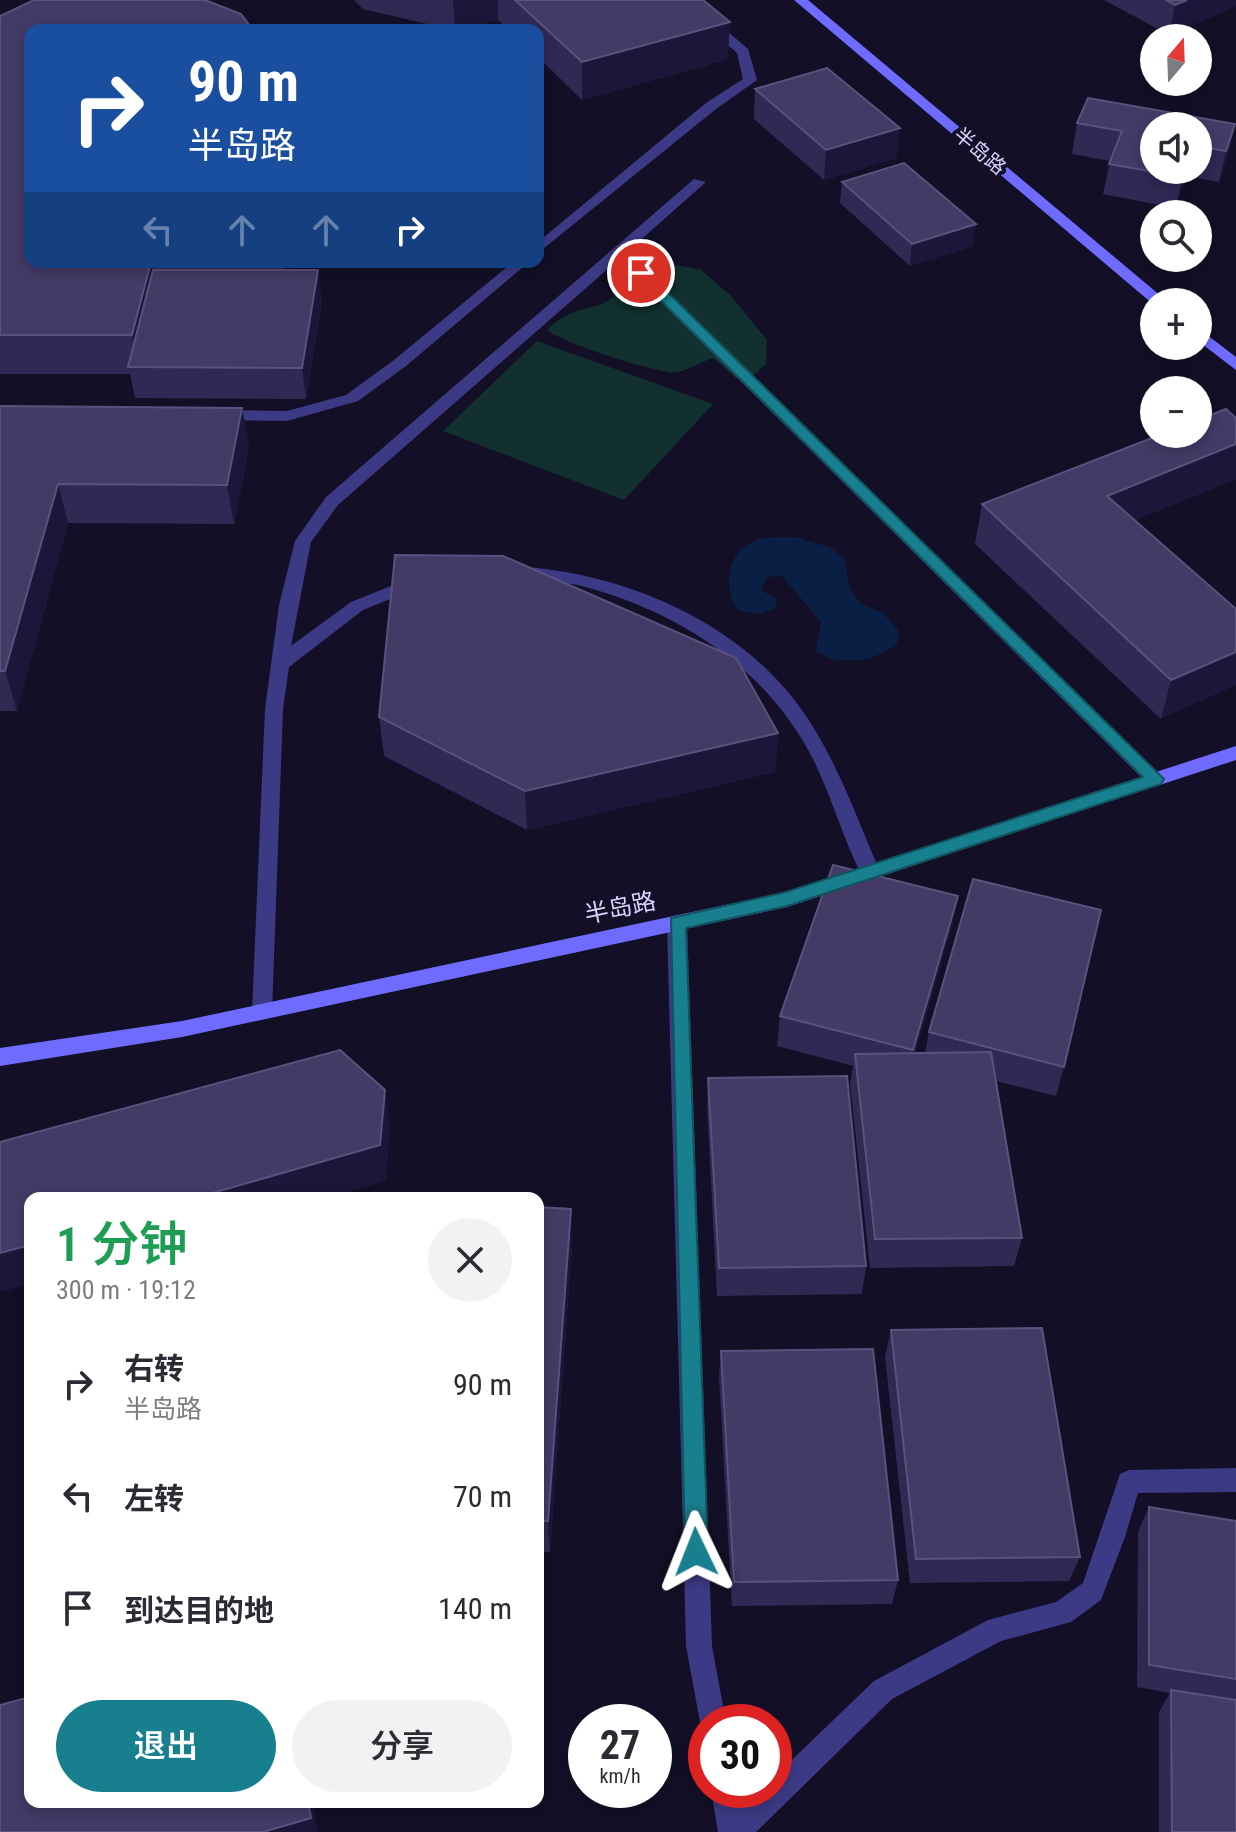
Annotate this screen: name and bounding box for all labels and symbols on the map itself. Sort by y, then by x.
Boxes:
north arrow [1140,24,1212,96]
street label: 半岛路 [949,123,1011,179]
pin [607,239,675,307]
street label: 半岛路 [582,887,658,929]
position arrow [654,1510,738,1594]
speed limit sign: 30 [688,1704,792,1808]

